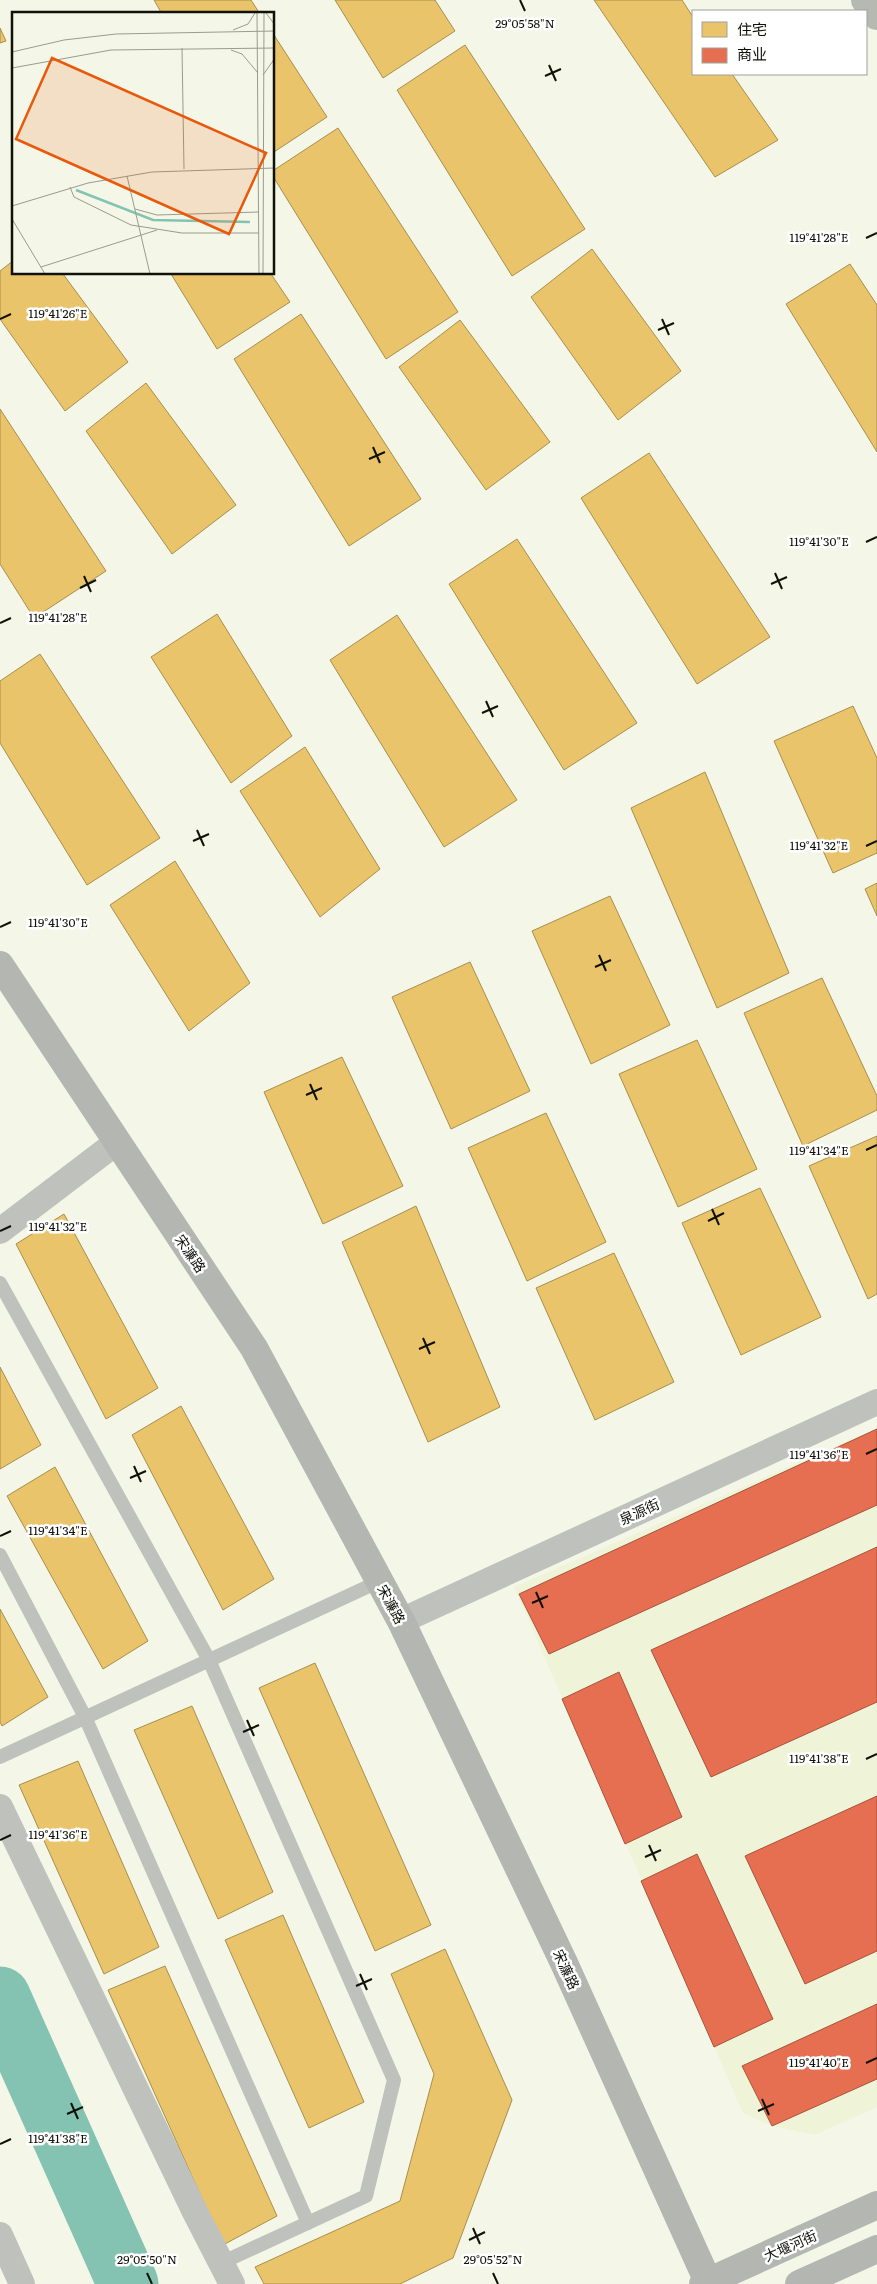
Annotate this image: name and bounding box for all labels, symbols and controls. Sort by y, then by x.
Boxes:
legend [692,10,867,75]
inset map [12,12,275,275]
text: 29°05'58"N [495,14,555,32]
text: 住宅 [737,17,767,40]
text: 商业 [737,42,767,65]
text: 119°41'28"E [790,228,849,246]
text: 119°41'26"E [29,304,88,322]
text: 119°41'30"E [789,532,849,550]
text: 119°41'28"E [29,608,88,626]
text: 119°41'32"E [790,836,849,854]
text: 119°41'30"E [28,913,88,931]
text: 119°41'34"E [789,1141,849,1159]
text: 119°41'32"E [29,1217,88,1235]
street label: 宋濂路 [171,1230,211,1276]
text: 119°41'36"E [789,1445,849,1463]
street label: 泉源街 [616,1493,662,1529]
text: 119°41'34"E [28,1521,88,1539]
street label: 宋濂路 [373,1581,411,1627]
text: 119°41'38"E [789,1749,849,1767]
text: 119°41'36"E [28,1825,88,1843]
street label: 宋濂路 [549,1946,585,1992]
text: 119°41'40"E [789,2053,849,2071]
text: 119°41'38"E [28,2129,88,2147]
street label: 大堰河街 [760,2224,820,2266]
text: 29°05'50"N [117,2250,177,2268]
text: 29°05'52"N [464,2250,522,2268]

